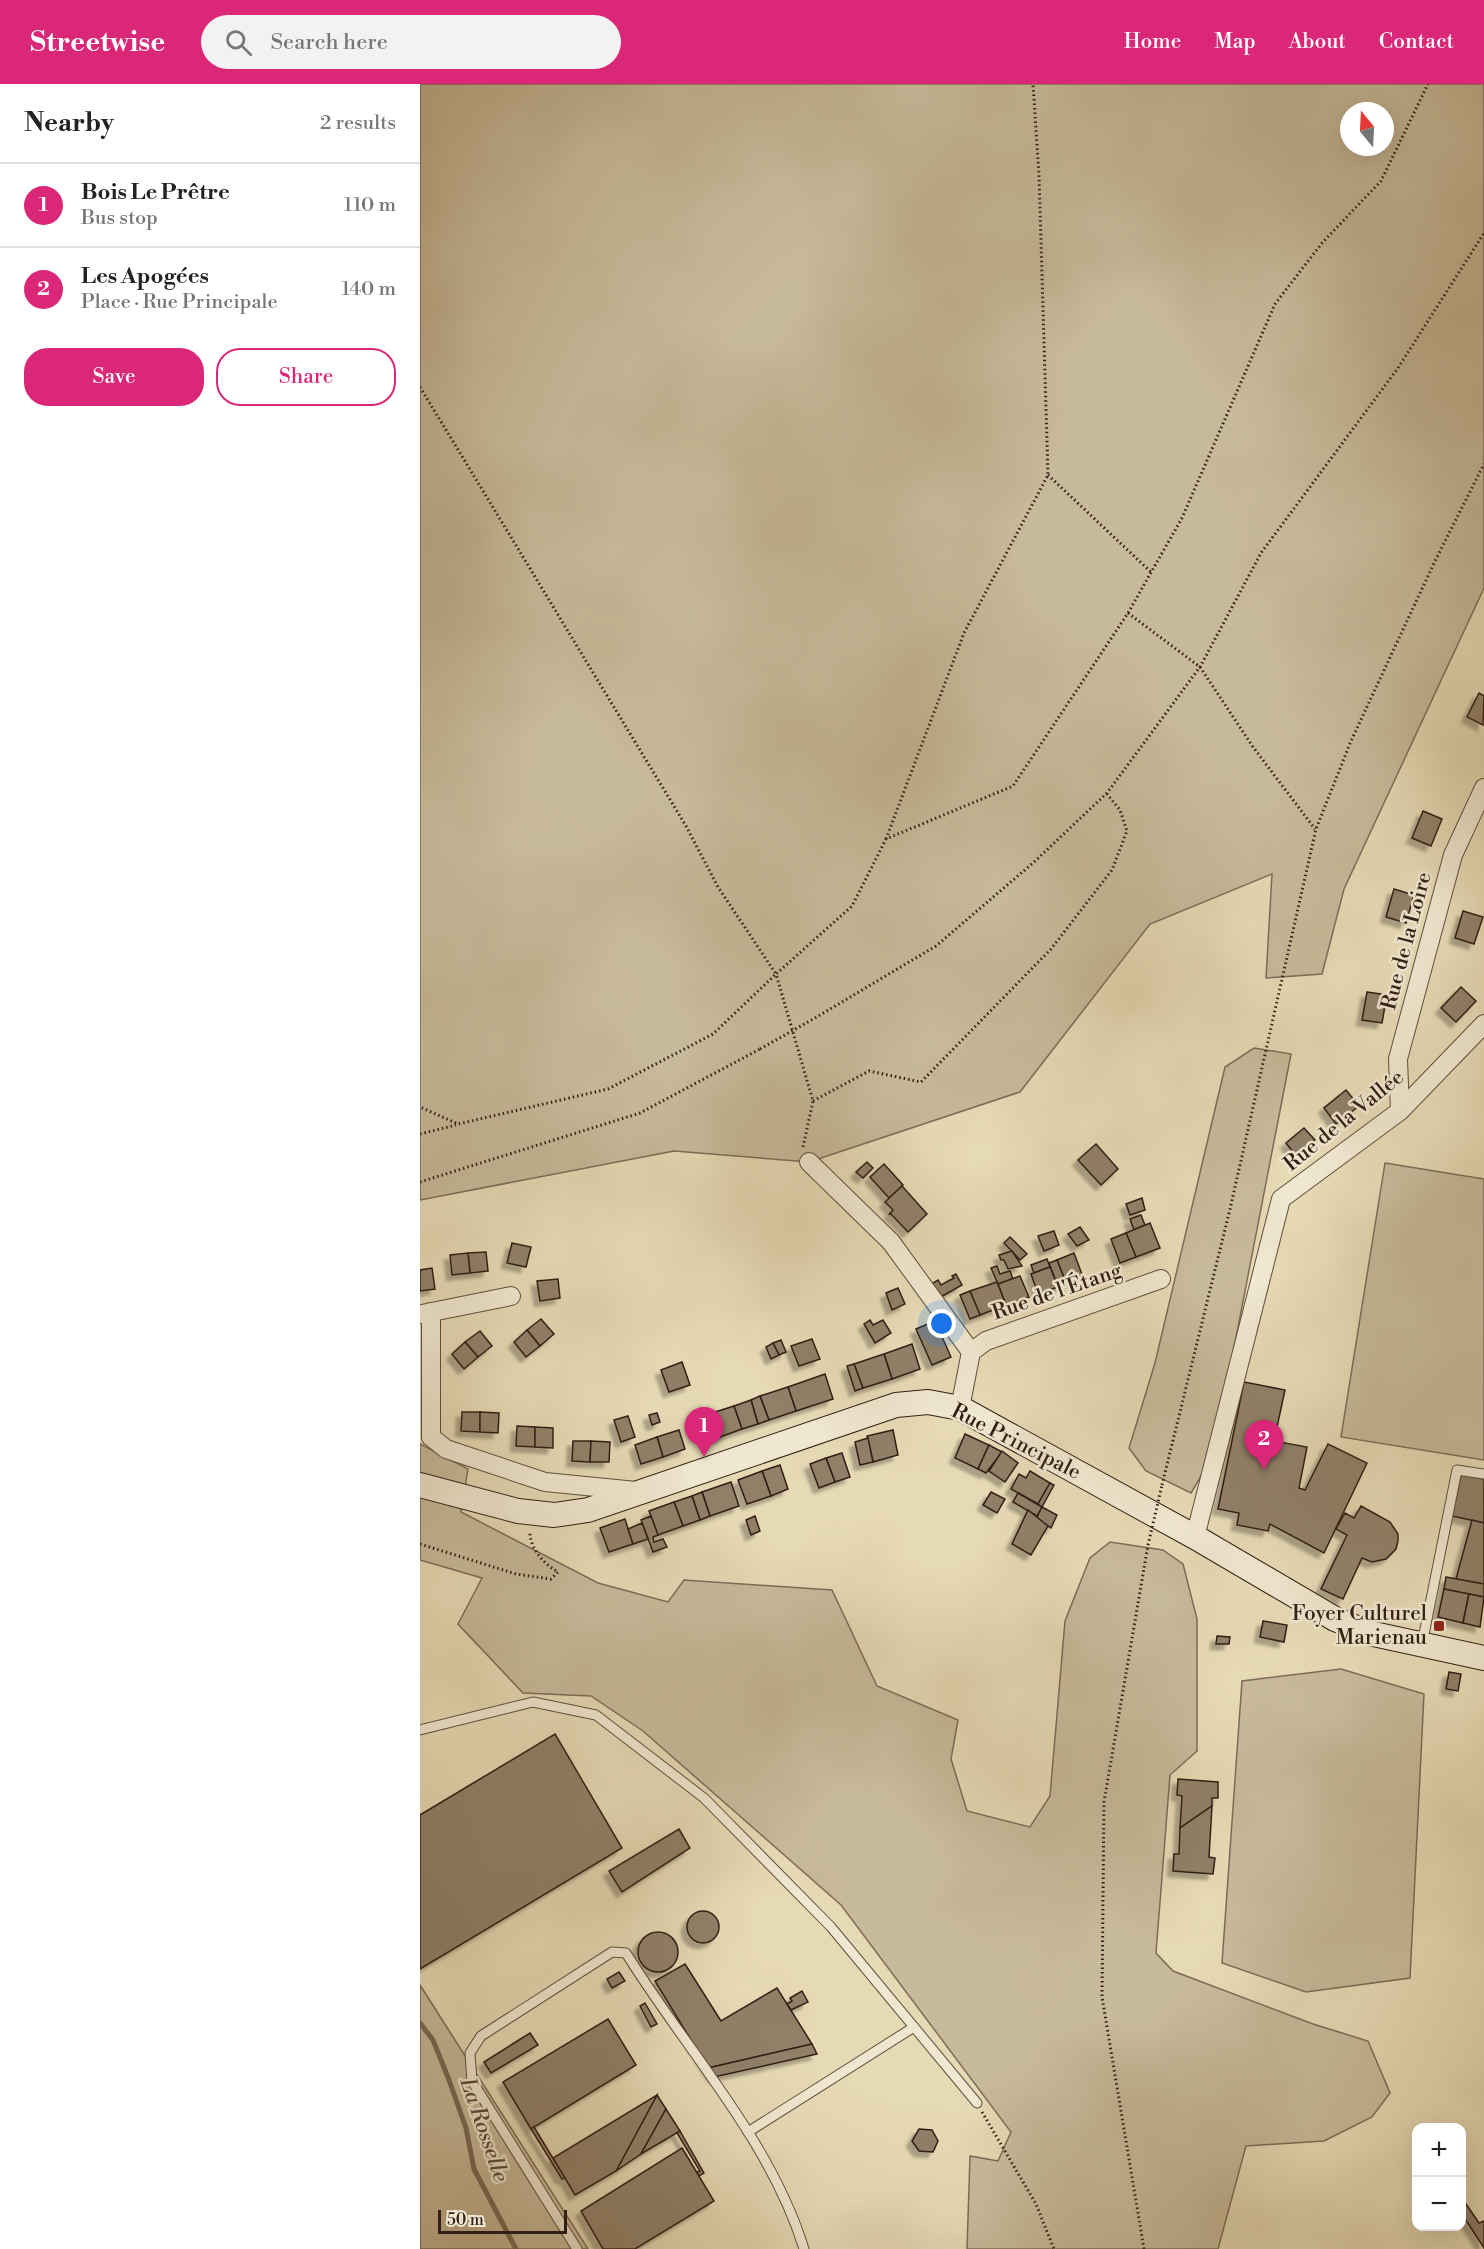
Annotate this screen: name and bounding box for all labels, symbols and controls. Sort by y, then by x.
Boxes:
search box [201,15,621,69]
text: Streetwise [30,25,165,60]
icon: search [222,26,255,59]
text: Search here [270,29,388,56]
text: Home [1124,29,1181,55]
text: Map [1214,29,1256,55]
text: About [1289,29,1346,55]
text: Contact [1379,29,1454,55]
north arrow [1340,102,1394,156]
text: Nearby [24,107,114,139]
text: 2 results [320,111,396,136]
text: Bois Le Prêtre [81,179,230,206]
text: 1 [39,193,48,218]
text: 110 m [344,193,396,218]
text: Bus stop [81,206,158,231]
text: Les Apogées [81,263,209,290]
text: 2 [37,277,50,302]
text: 140 m [341,277,396,302]
text: Place · Rue Principale [81,290,278,315]
button: Save [24,348,204,406]
button: Share [216,348,396,406]
street label: Rue de la Loire [1376,869,1438,1013]
street label: Rue de la Vallée [1279,1065,1409,1177]
street label: Rue de l'Étang [988,1256,1125,1326]
your location [927,1309,956,1338]
street label: Rue Principale [947,1398,1085,1486]
pin: 1 [684,1408,724,1457]
pin: 2 [1244,1420,1284,1470]
place label: Foyer Culturel Marienau [1292,1601,1427,1651]
marker: Foyer Culturel Marienau [1432,1619,1446,1633]
water label: La Rosselle [453,2074,514,2186]
map controls [1412,2123,1466,2231]
button: + [1412,2123,1466,2177]
button: − [1412,2177,1466,2231]
scale bar [438,2207,567,2234]
text: 50 m [447,2210,484,2230]

